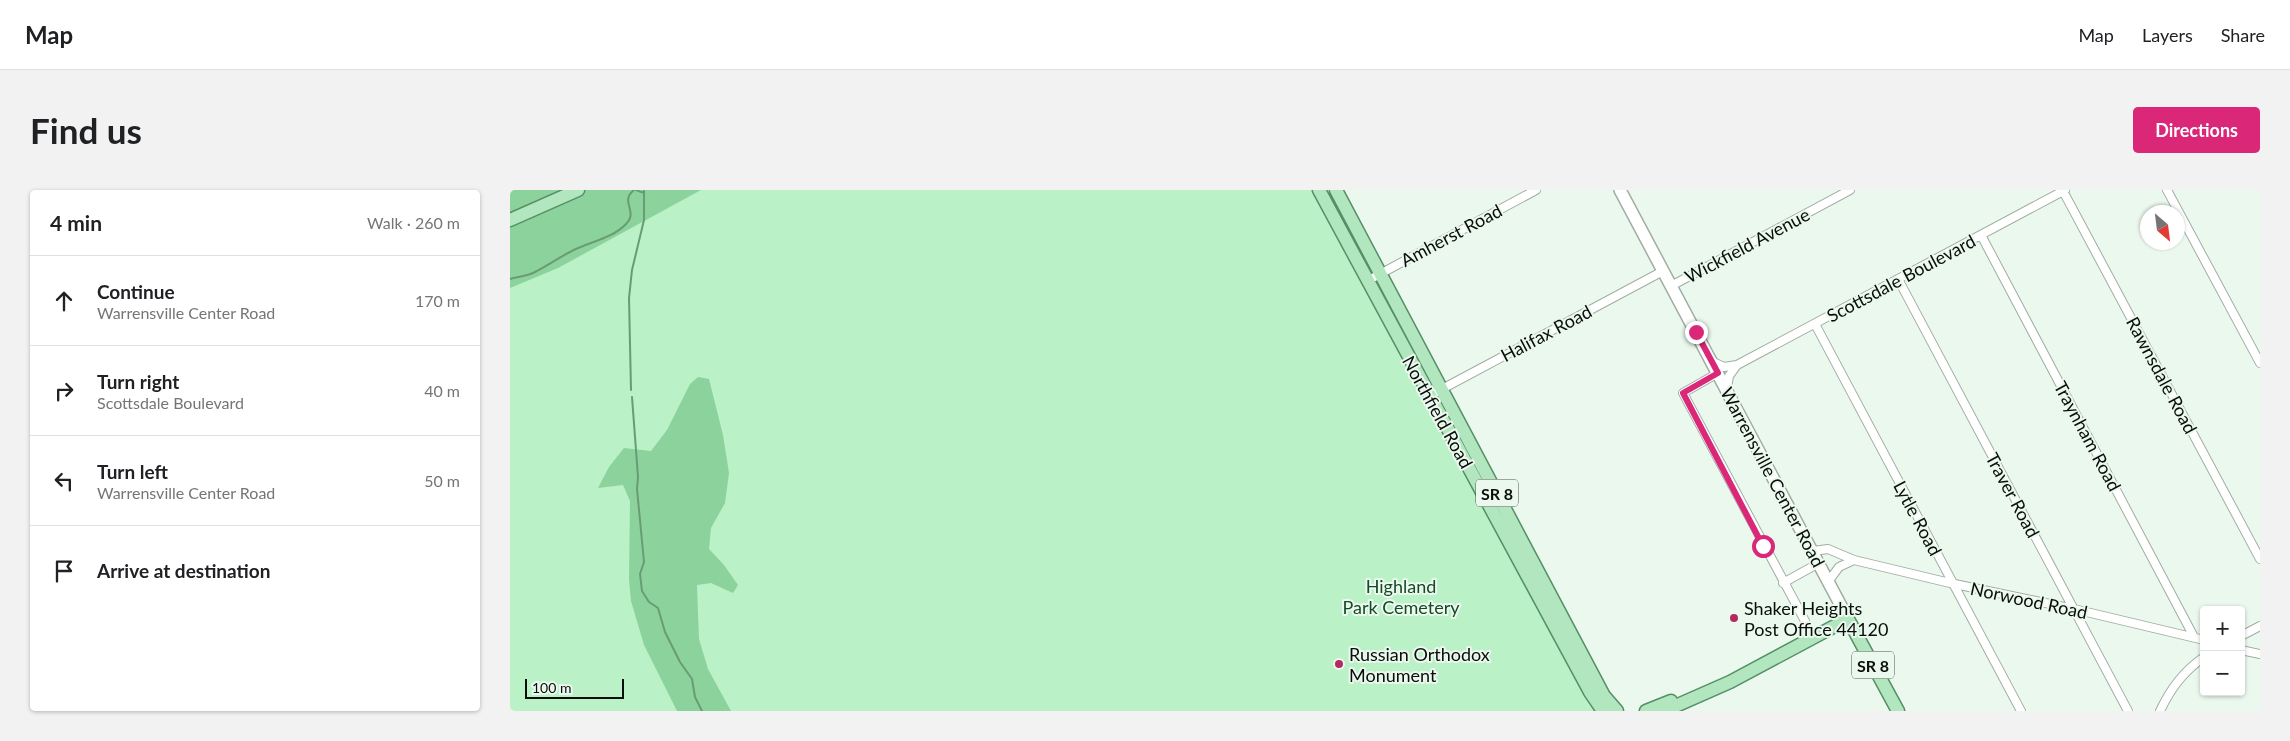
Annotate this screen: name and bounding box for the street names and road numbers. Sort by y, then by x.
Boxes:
street label: Amherst Road [1396,199,1506,271]
street label: Wickfield Avenue [1681,203,1813,287]
street label: Scottsdale Boulevard [1823,229,1979,327]
street label: Halifax Road [1497,300,1595,366]
street label: Rawnsdale Road [2122,313,2202,437]
street label: Northfield Road [1398,352,1478,472]
street label: Traynham Road [2050,377,2126,495]
street label: Warrensville Center Road [1716,383,1830,571]
street label: Traver Road [1981,449,2045,541]
street label: Lytle Road [1889,477,1947,559]
road number: SR 8 [1476,480,1518,506]
street label: Norwood Road [1968,577,2090,623]
road number: SR 8 [1852,652,1894,678]

